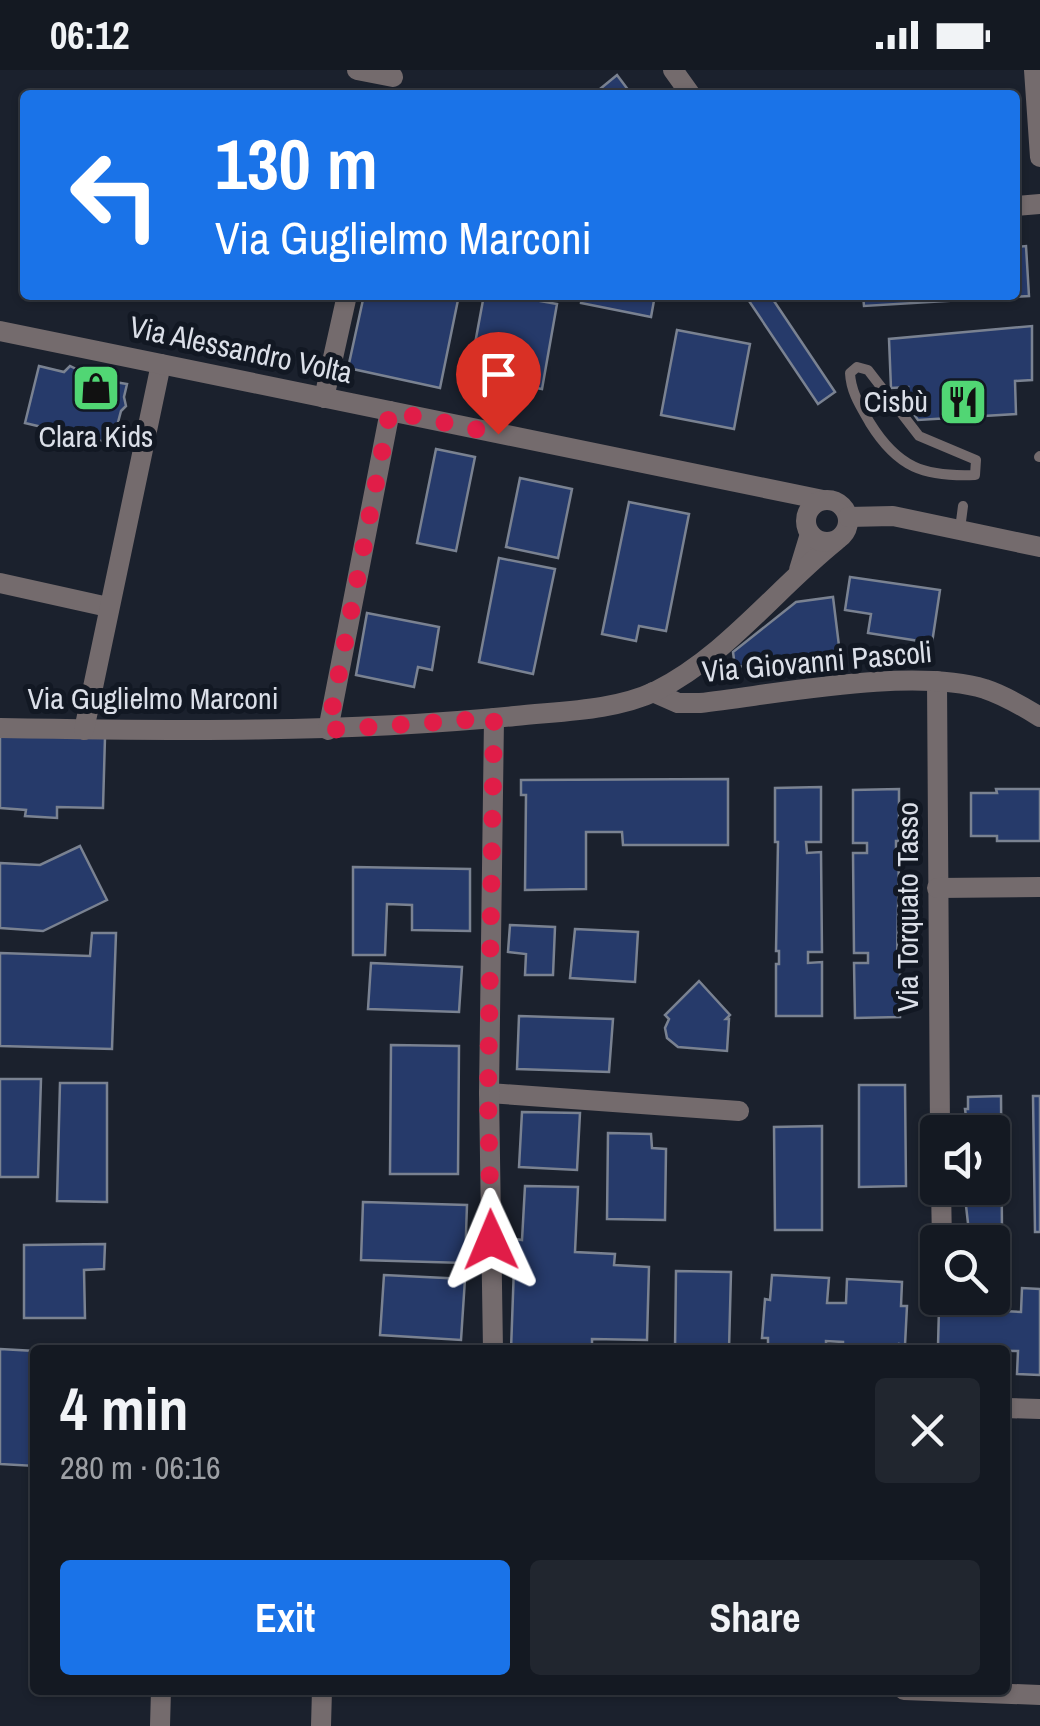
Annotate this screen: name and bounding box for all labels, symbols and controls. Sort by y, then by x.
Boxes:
text: 06:12 [50,10,130,61]
text: 130 m [215,117,378,211]
icon: left [50,130,180,260]
text: Via Guglielmo Marconi [215,207,592,268]
street label: Via Alessandro Volta [126,306,357,392]
pin [456,332,541,435]
icon: arrive [471,347,526,402]
shop icon: Clara Kids [70,362,122,414]
restaurant icon: Cisbù [937,376,989,428]
place label: Cisbù [864,381,928,421]
place label: Clara Kids [39,416,153,456]
street label: Via Giovanni Pascoli [700,631,934,691]
street label: Via Guglielmo Marconi [27,678,279,718]
street label: Via Torquato Tasso [887,802,927,1012]
map controls [920,1115,1010,1315]
button: sound [920,1115,1010,1205]
position arrow [439,1188,543,1292]
button: search [920,1225,1010,1315]
text: 4 min [60,1368,189,1449]
button: close [875,1378,980,1483]
text: 280 m · 06:16 [60,1446,220,1489]
button: Exit [60,1560,510,1675]
button: Share [530,1560,980,1675]

